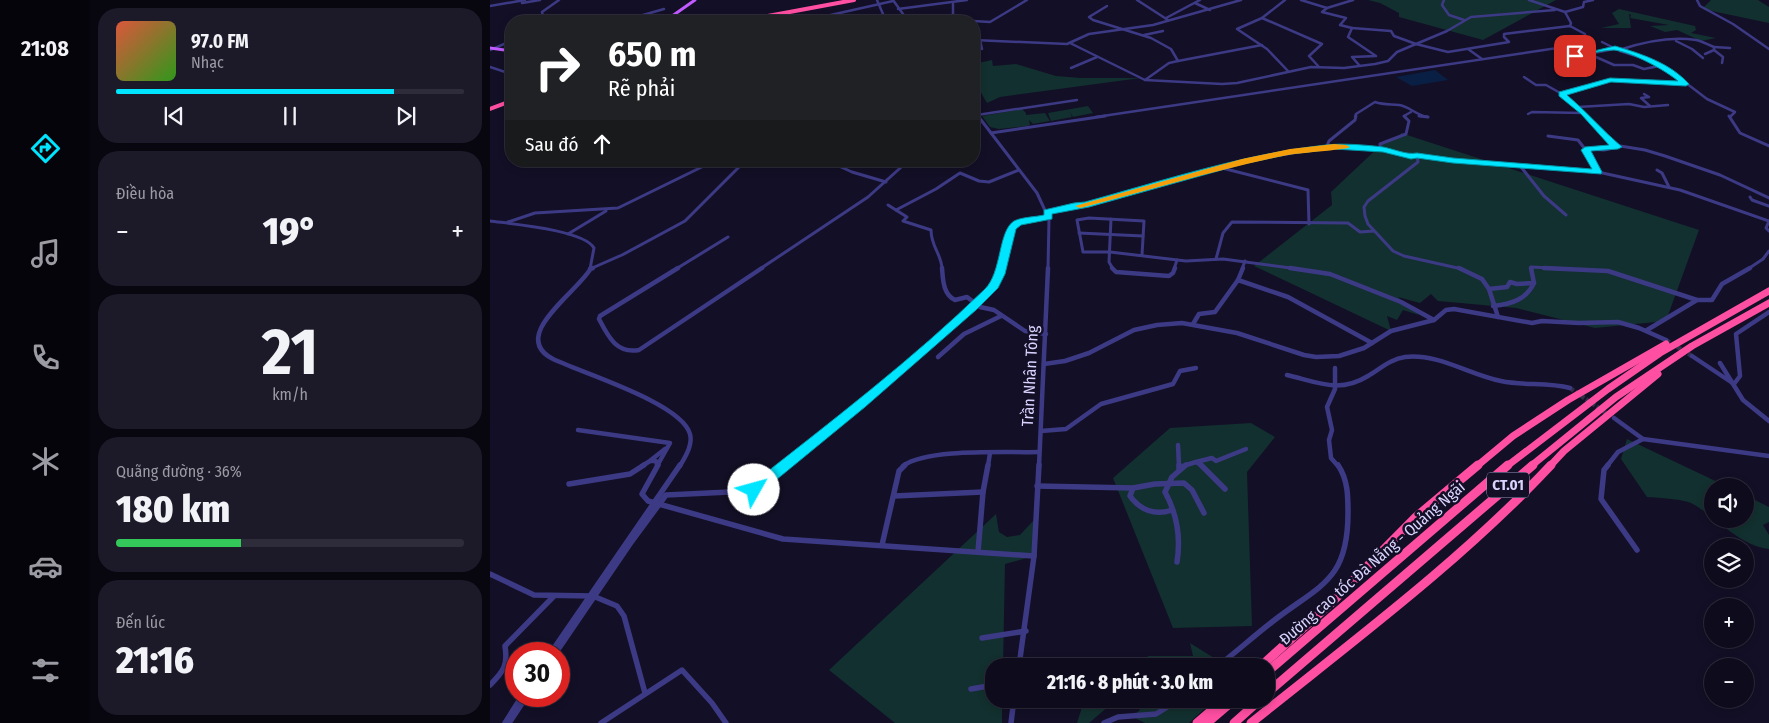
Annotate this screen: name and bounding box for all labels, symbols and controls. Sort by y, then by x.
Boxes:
text: 97.0 FM [191,30,249,53]
text: 650 m [608,33,696,75]
text: 21:08 [21,35,69,62]
icon: right [525,35,590,100]
pin [1554,35,1596,77]
icon: arrive [1561,42,1589,70]
text: Nhạc [191,53,224,72]
text: Rẽ phải [608,75,675,102]
icon: previous [160,102,188,130]
icon: pause [276,102,304,130]
icon: next [392,102,420,130]
icon: ahead [588,130,616,158]
icon: directions [28,131,63,166]
text: Sau đó [525,133,578,156]
text: Điều hòa [116,184,174,203]
text: 19° [263,208,317,254]
text: − [116,215,129,248]
text: + [451,215,464,248]
icon: music [28,236,63,271]
text: 21 [262,313,318,391]
street label: Trần Nhân Tông [1017,324,1042,427]
icon: phone [28,340,63,375]
text: km/h [272,385,308,404]
icon: climate [28,444,63,479]
text: Quãng đường · 36% [116,462,242,481]
position arrow [727,463,779,515]
road number: CT.01 [1487,472,1529,498]
street label: Đường cao tốc Đà Nẵng - Quảng Ngãi [1275,476,1469,649]
map controls [1704,478,1754,708]
button: sound [1704,478,1754,528]
text: 180 km [116,486,230,532]
button: layers [1704,538,1754,588]
icon: car [28,549,63,584]
button: + [1704,598,1754,648]
text: Đến lúc [116,613,165,632]
text: 21:16 [116,637,194,683]
speed limit sign: 30 [505,642,570,707]
icon: filters [28,653,63,688]
button: − [1704,658,1754,708]
text: 21:16 · 8 phút · 3.0 km [1047,671,1213,694]

